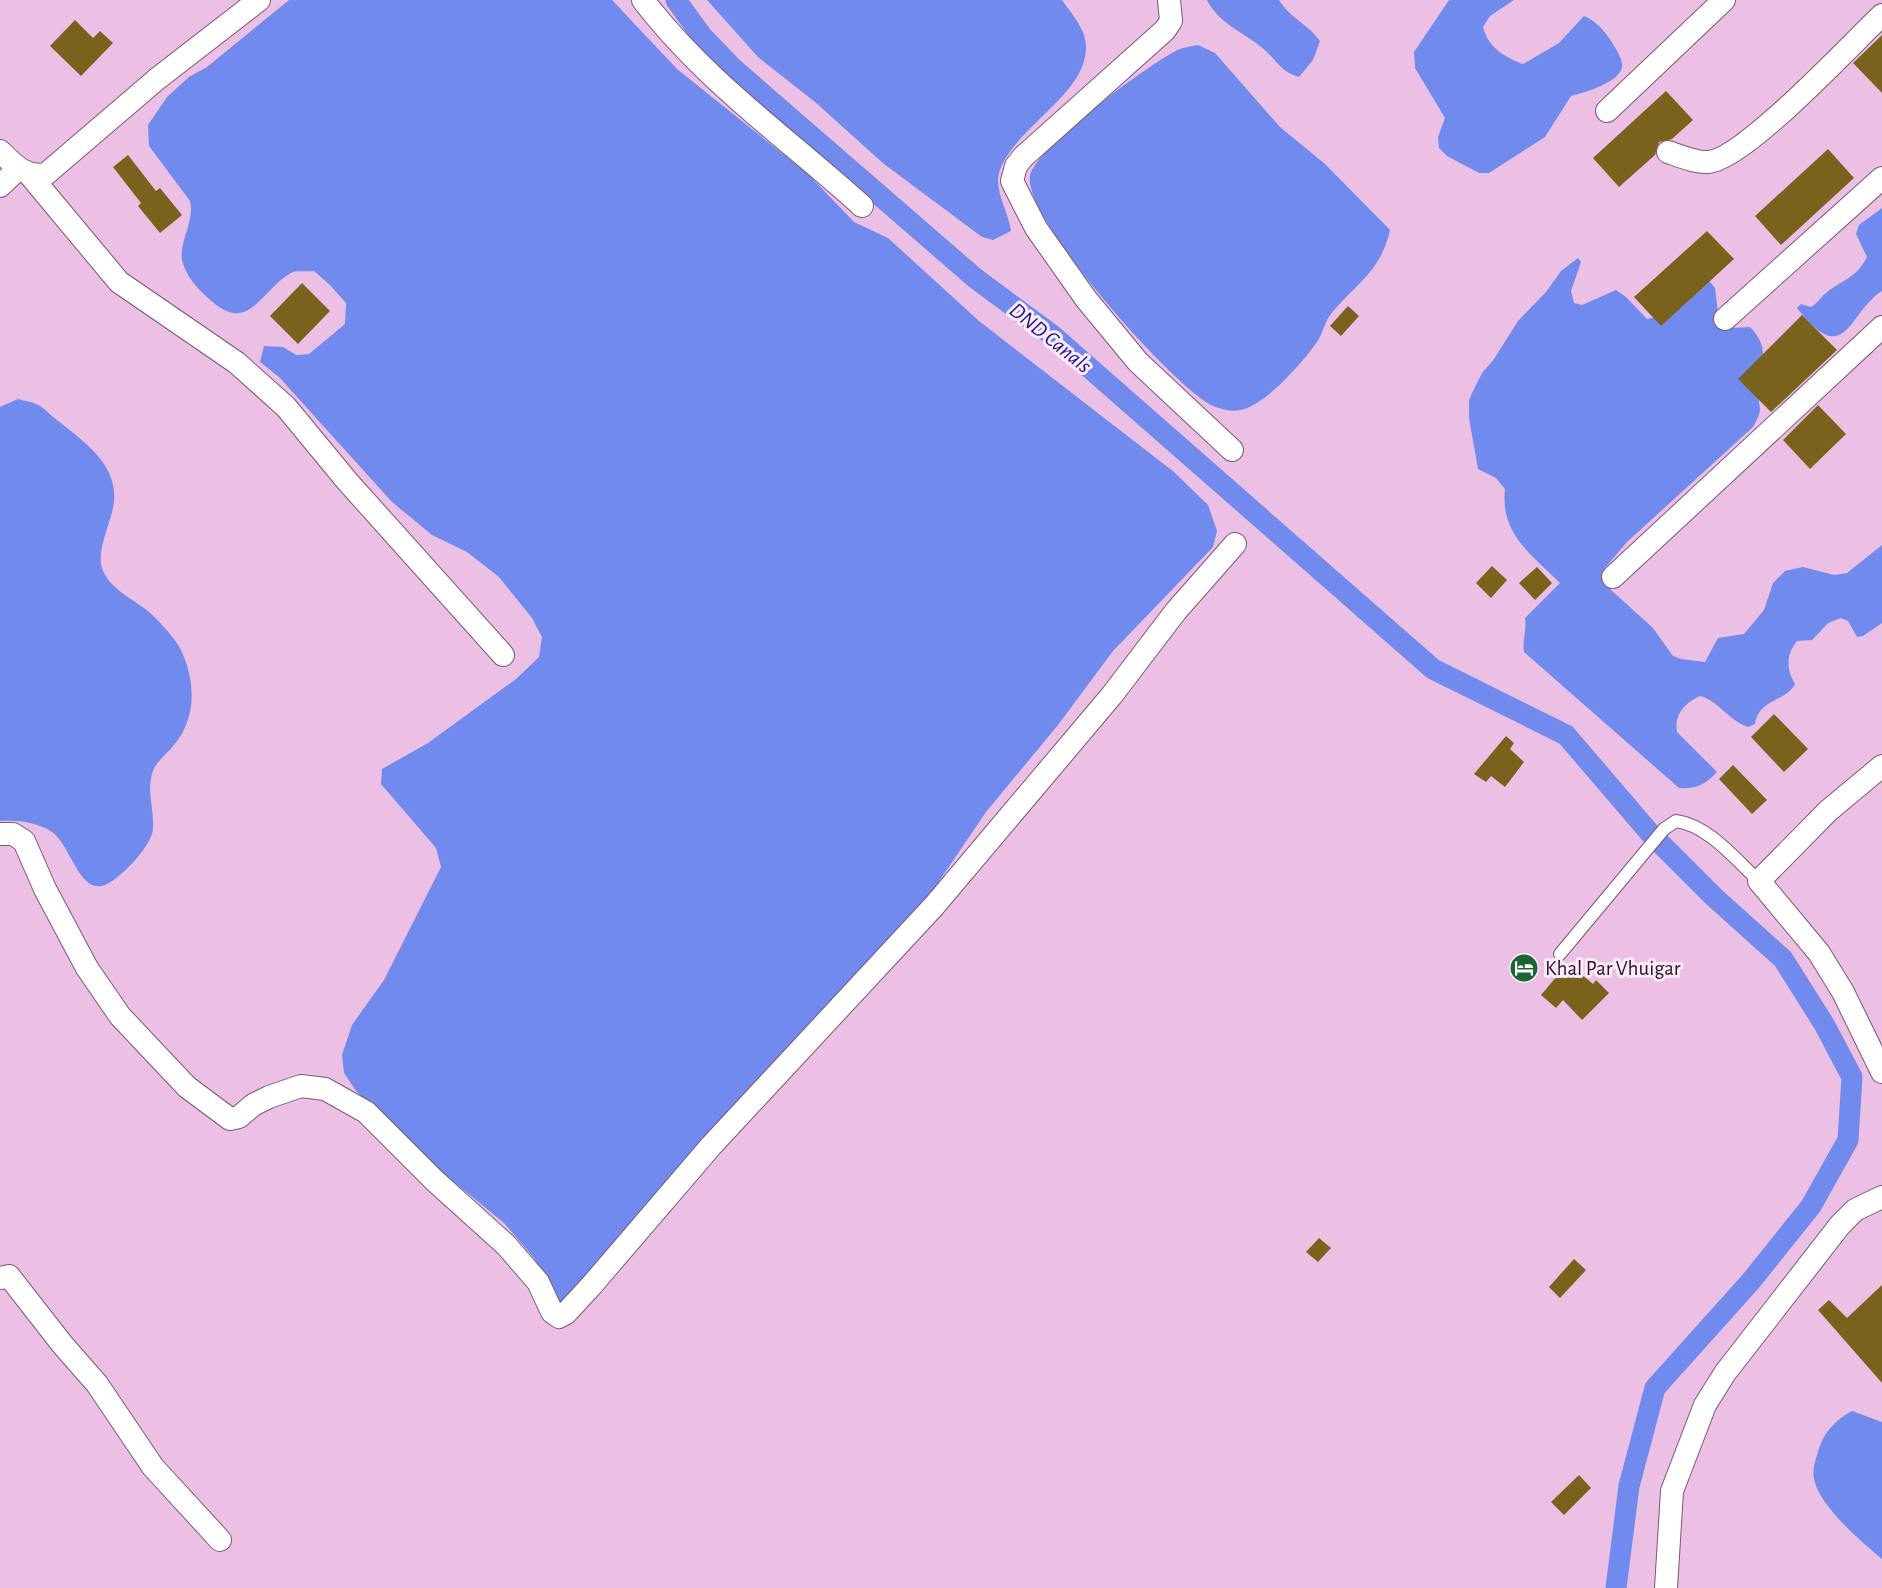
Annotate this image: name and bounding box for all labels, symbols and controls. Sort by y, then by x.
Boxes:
water label: DND Canals [1006,299,1095,377]
hotel icon: Khal Par Vhuigar [1508,952,1540,984]
place label: Khal Par Vhuigar [1545,958,1681,979]

